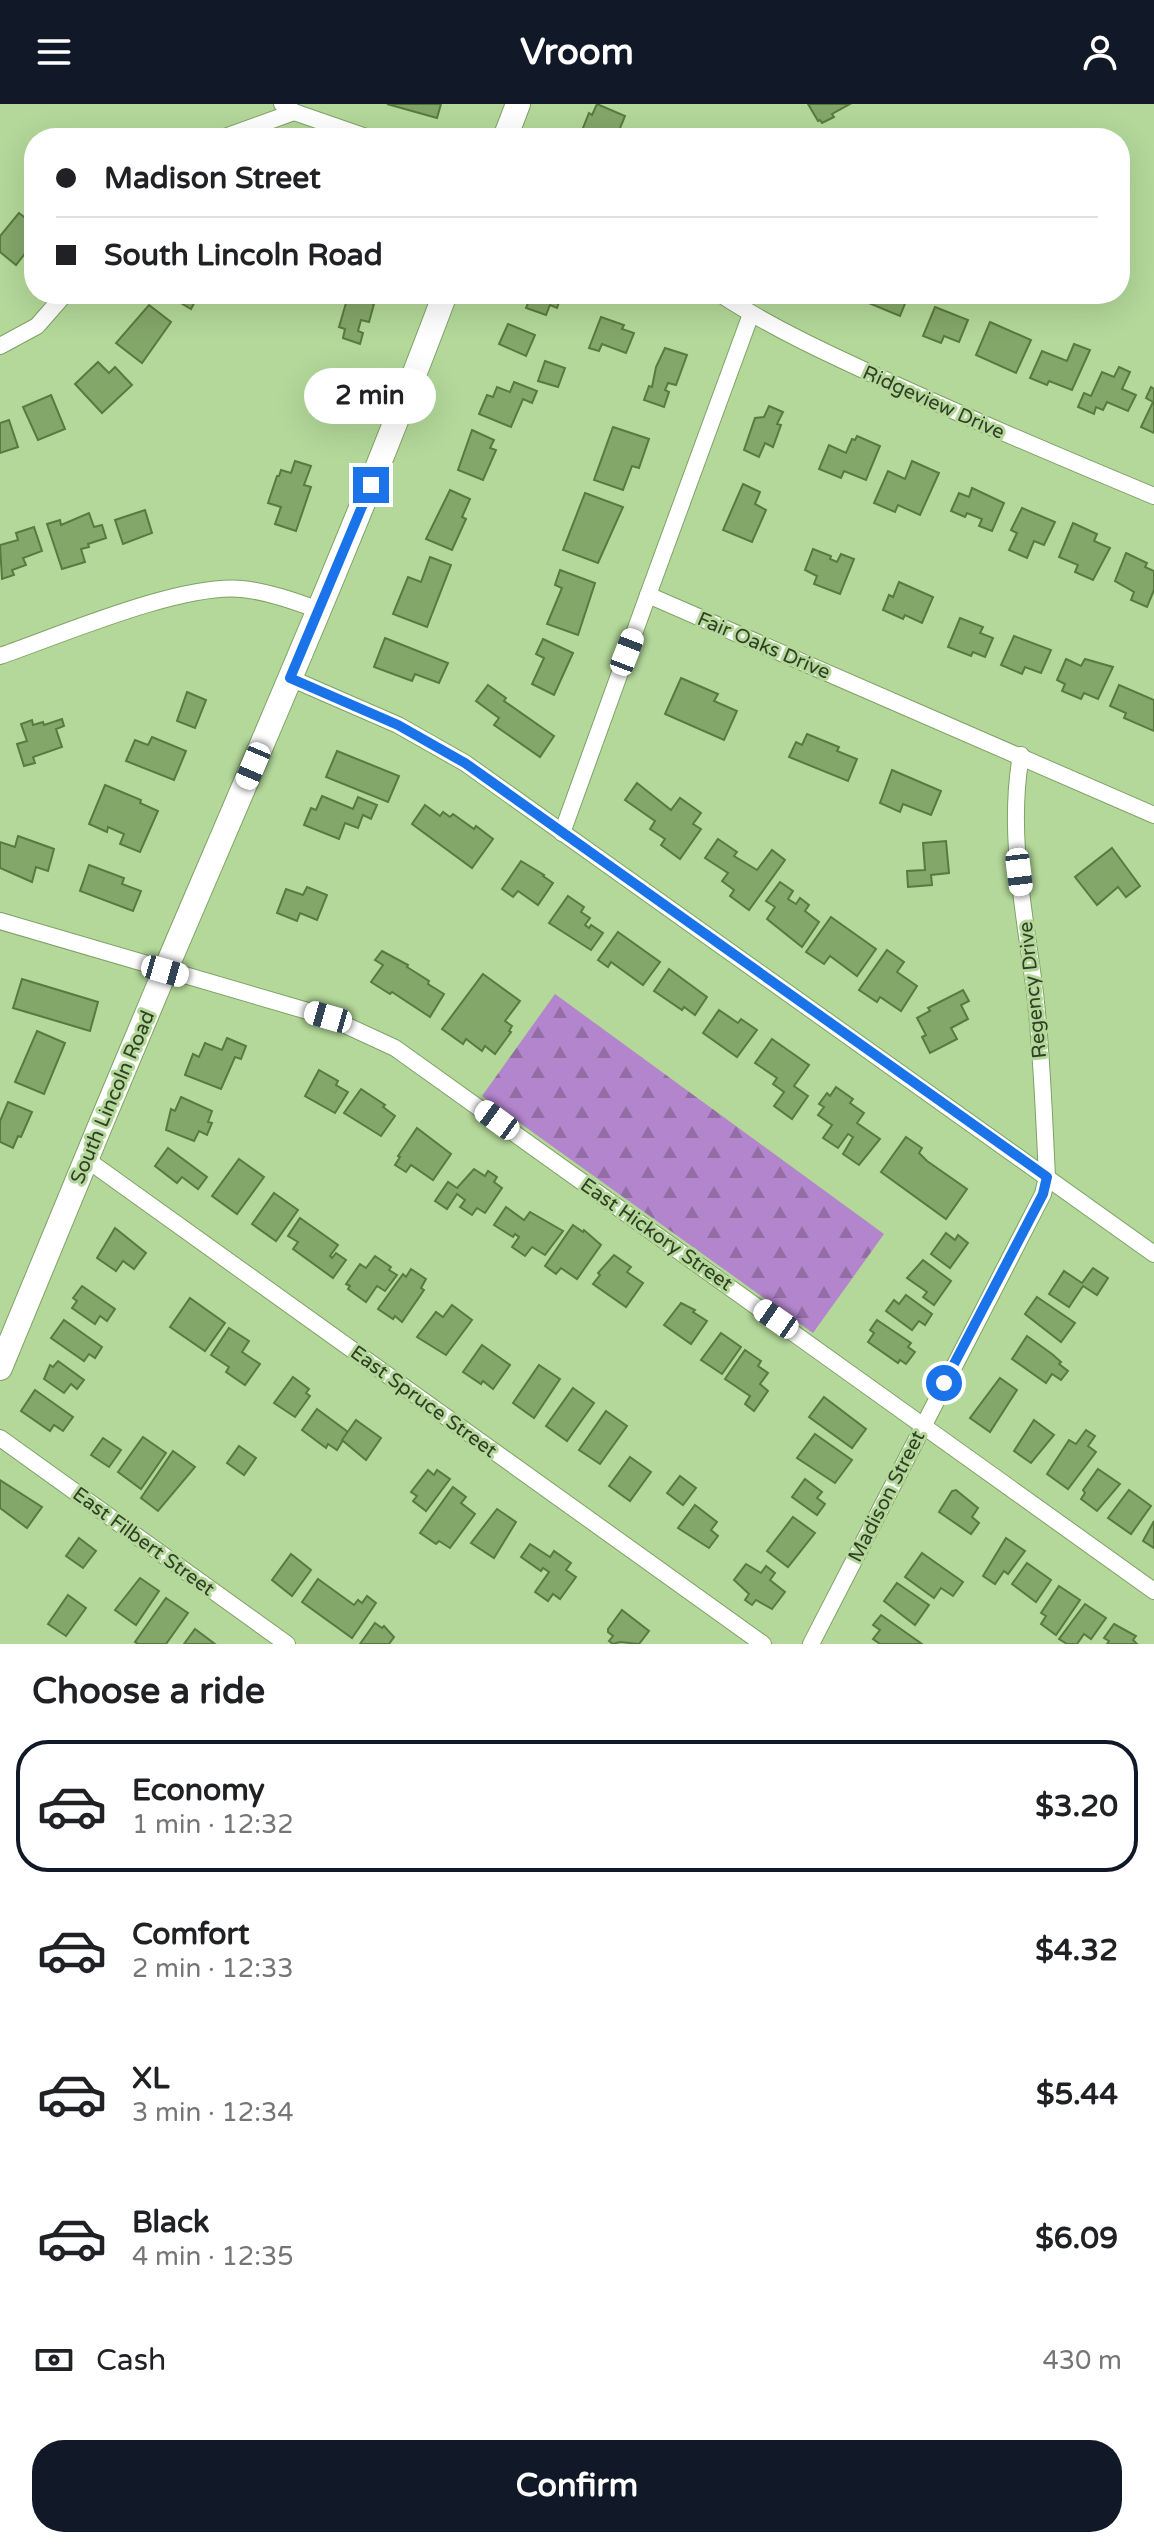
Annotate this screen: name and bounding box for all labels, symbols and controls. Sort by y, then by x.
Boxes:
icon: menu [32,30,76,74]
icon: person [1078,30,1122,74]
text: Vroom [520,31,634,74]
text: Madison Street [104,160,321,197]
text: South Lincoln Road [104,237,383,274]
street label: Ridgeview Drive [859,361,1008,445]
callout: 2 min [305,369,437,425]
text: 2 min [335,380,405,411]
route end [353,467,389,503]
street label: Fair Oaks Drive [694,607,834,685]
car [607,625,647,679]
car [233,739,273,793]
car [1004,847,1034,897]
street label: Regency Drive [1014,920,1052,1060]
car [139,953,191,989]
car [302,999,354,1035]
street label: South Lincoln Road [66,1007,160,1188]
car [471,1096,523,1144]
street label: East Hickory Street [576,1173,737,1297]
car [749,1295,803,1343]
street label: East Spruce Street [346,1341,502,1463]
route start [926,1365,962,1401]
street label: Madison Street [843,1426,931,1566]
street label: East Filbert Street [68,1482,219,1602]
text: Choose a ride [32,1670,265,1713]
icon: car [36,1770,108,1842]
text: Economy [132,1772,265,1809]
text: $3.20 [1035,1788,1118,1825]
text: 1 min · 12:32 [132,1809,294,1840]
icon: car [36,1914,108,1986]
text: Comfort [132,1916,250,1953]
text: $4.32 [1035,1932,1118,1969]
text: 2 min · 12:33 [132,1953,294,1984]
icon: car [36,2058,108,2130]
text: XL [132,2060,169,2097]
text: $5.44 [1036,2076,1118,2113]
text: 3 min · 12:34 [132,2097,294,2128]
icon: car [36,2202,108,2274]
text: Black [132,2204,209,2241]
text: $6.09 [1035,2220,1118,2257]
text: 4 min · 12:35 [132,2241,294,2272]
icon: cash [32,2338,76,2382]
text: Cash [96,2342,166,2379]
text: 430 m [1042,2345,1122,2376]
button: Confirm [32,2440,1122,2532]

